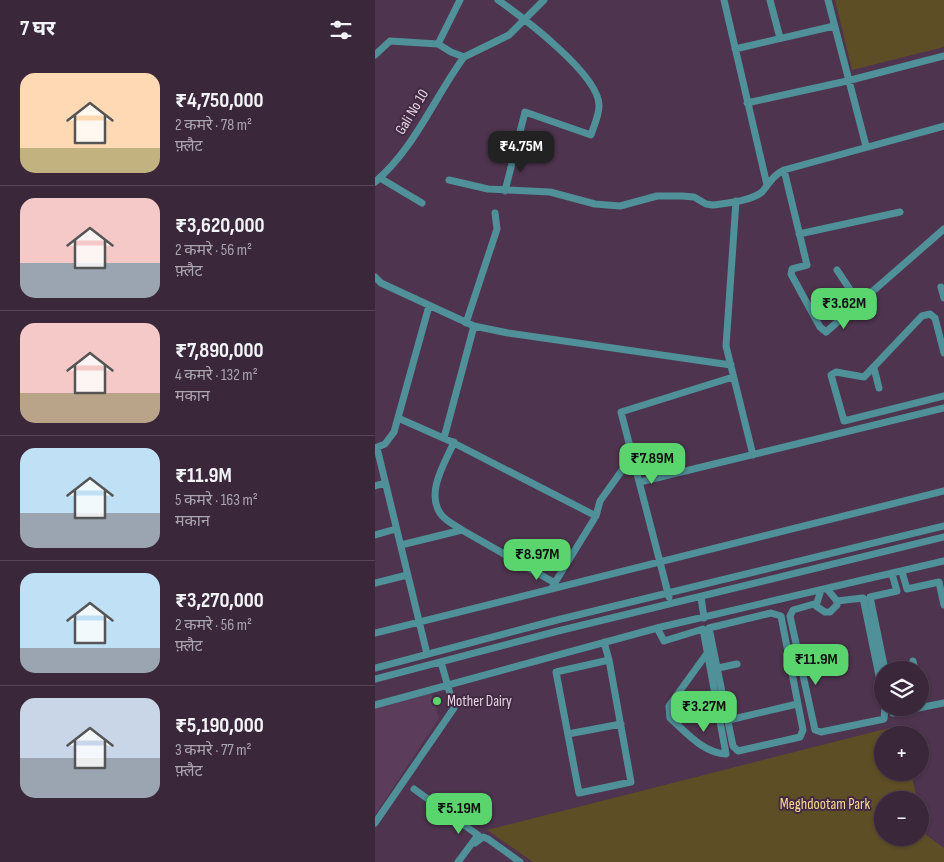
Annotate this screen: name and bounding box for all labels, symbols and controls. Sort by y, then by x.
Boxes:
text: 7 घर [20,16,55,41]
icon: filters [327,16,355,44]
street label: Gali No 10 [391,86,433,138]
text: ₹4,750,000 [175,88,264,113]
icon: home [60,93,120,153]
text: 2 कमरे · 78 m² [175,116,252,135]
pin: ₹4.75M [480,130,562,173]
text: फ़्लैट [175,137,203,156]
text: ₹4.75M [499,137,543,156]
text: ₹3,620,000 [175,213,265,238]
icon: home [60,218,120,278]
text: 2 कमरे · 56 m² [175,241,252,260]
text: फ़्लैट [175,262,203,281]
pin: ₹3.62M [803,288,885,330]
text: ₹3.62M [822,294,866,313]
text: ₹7,890,000 [175,338,263,363]
icon: home [60,343,120,403]
text: 4 कमरे · 132 m² [175,366,258,385]
text: मकान [175,387,210,406]
pin: ₹7.89M [611,442,693,485]
text: ₹7.89M [630,449,674,468]
text: ₹11.9M [175,463,232,488]
icon: home [60,468,120,528]
text: 5 कमरे · 163 m² [175,491,258,510]
text: मकान [175,512,210,531]
pin: ₹8.97M [496,538,578,581]
text: ₹8.97M [515,545,559,564]
text: ₹3,270,000 [175,588,264,613]
icon: home [60,593,120,653]
text: 2 कमरे · 56 m² [175,616,252,635]
text: फ़्लैट [175,637,203,656]
pin: ₹11.9M [775,644,857,686]
text: ₹11.9M [794,650,838,669]
map controls [874,661,929,846]
button: layers [874,661,929,716]
pin: ₹3.27M [663,690,745,733]
place label: Mother Dairy [447,692,512,711]
marker: Mother Dairy [431,695,443,707]
text: ₹3.27M [682,697,726,716]
text: ₹5,190,000 [175,713,264,738]
icon: home [60,718,120,778]
button: + [874,726,929,781]
text: 3 कमरे · 77 m² [175,741,252,760]
text: फ़्लैट [175,762,203,781]
button: − [874,791,929,846]
pin: ₹5.19M [418,792,500,835]
park label: Meghdootam Park [780,795,870,814]
text: ₹5.19M [437,799,481,818]

